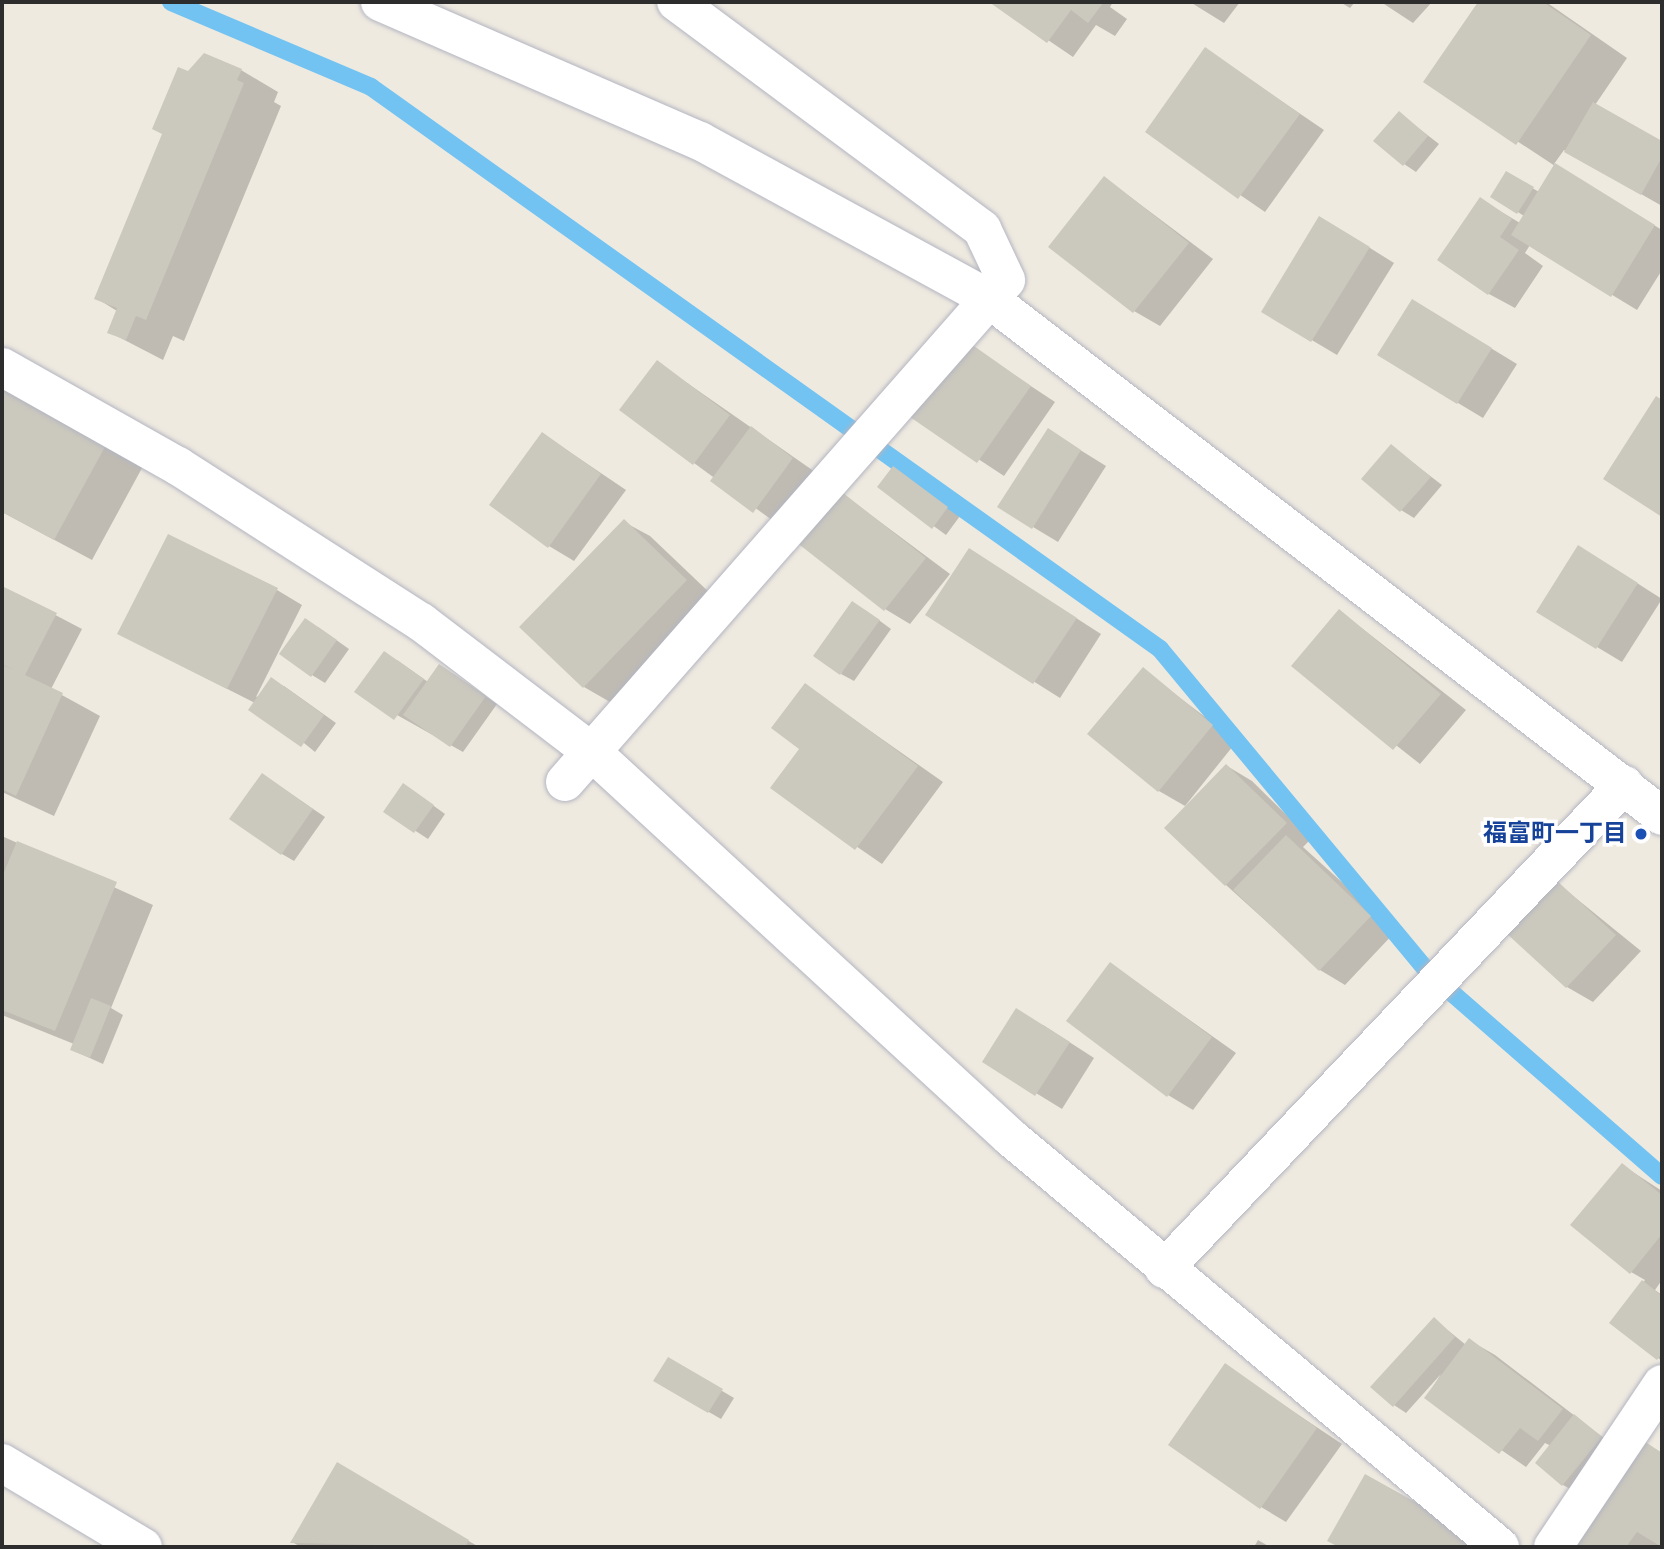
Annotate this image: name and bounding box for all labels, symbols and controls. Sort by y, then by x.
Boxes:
place label: 福富町一丁目 [1483,820,1627,848]
marker: 福富町一丁目 [1633,826,1649,842]

